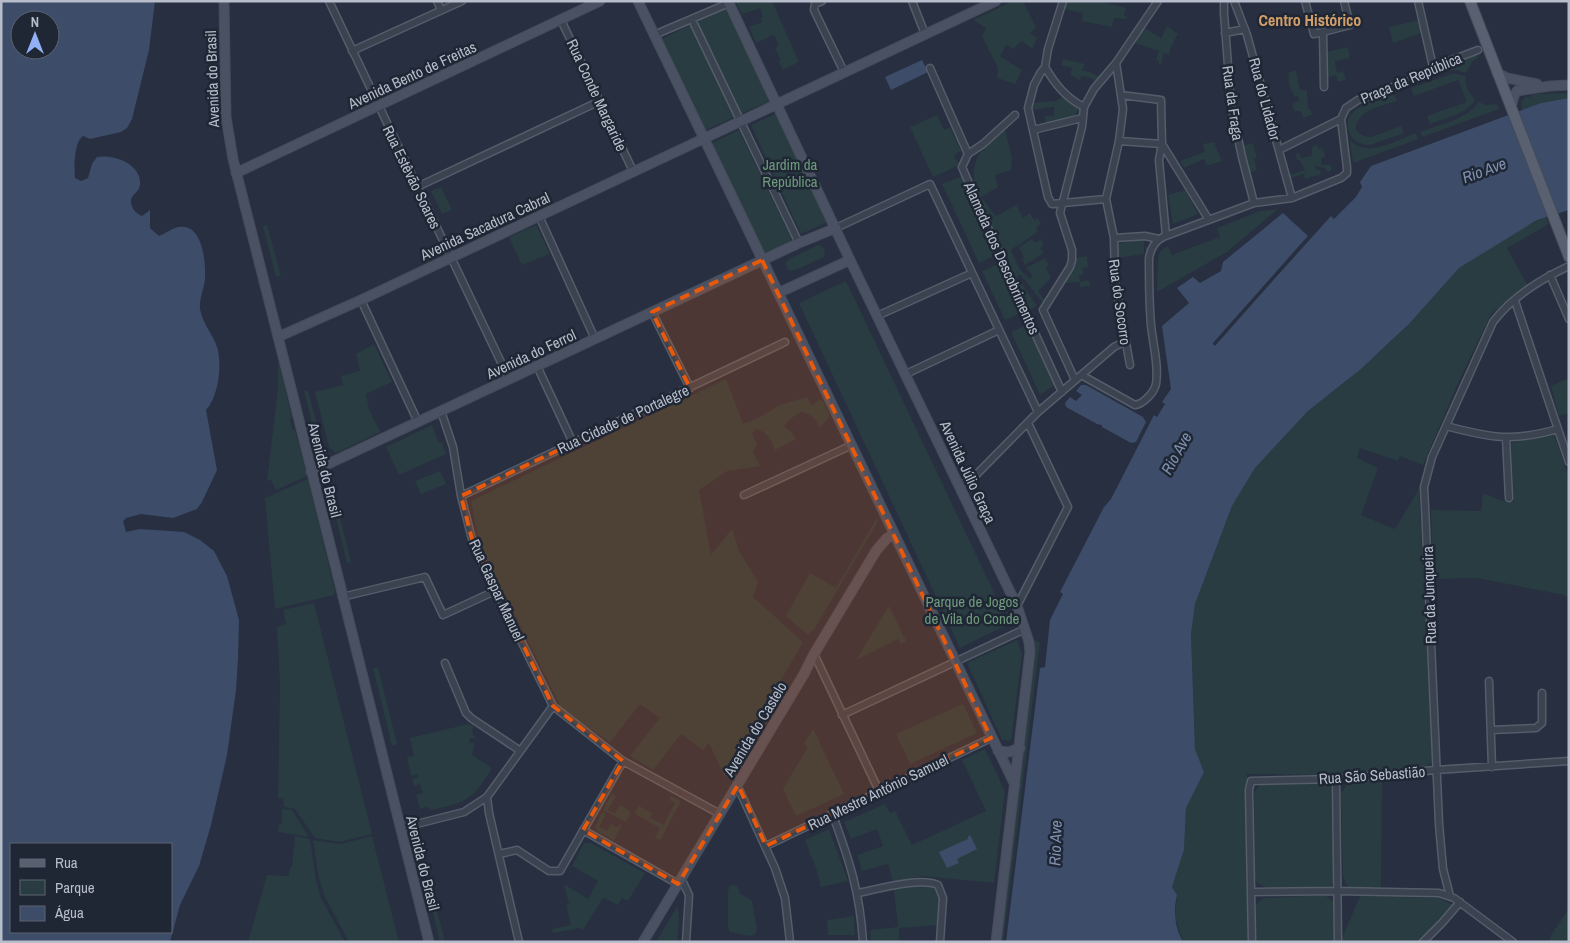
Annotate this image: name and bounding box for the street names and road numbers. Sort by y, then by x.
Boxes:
street label: Avenida do Brasil [200,30,224,129]
street label: Rua Conde Margaride [562,35,632,155]
street label: Avenida Bento de Freitas [344,36,480,114]
street label: Praça da República [1357,47,1465,109]
street label: Rua do Lidador [1244,55,1286,143]
street label: Rua da Fraga [1217,64,1249,142]
street label: Rua Estêvão Soares [378,122,446,232]
street label: Alameda dos Descobrimentos [958,178,1045,338]
street label: Avenida Sacadura Cabral [416,187,553,266]
street label: Rua do Socorro [1104,258,1136,346]
street label: Avenida do Ferrol [482,324,579,384]
street label: Rua Cidade de Portalegre [554,379,692,459]
street label: Avenida Júlio Graça [935,416,1001,527]
street label: Avenida do Brasil [303,419,347,520]
street label: Rua Gaspar Manuel [464,536,530,644]
street label: Rua da Junqueira [1417,546,1441,644]
street label: Avenida do Castelo [718,678,792,781]
street label: Rua Mestre António Samuel [804,749,952,835]
street label: Rua São Sebastião [1318,761,1426,789]
street label: Avenida do Brasil [401,812,445,913]

